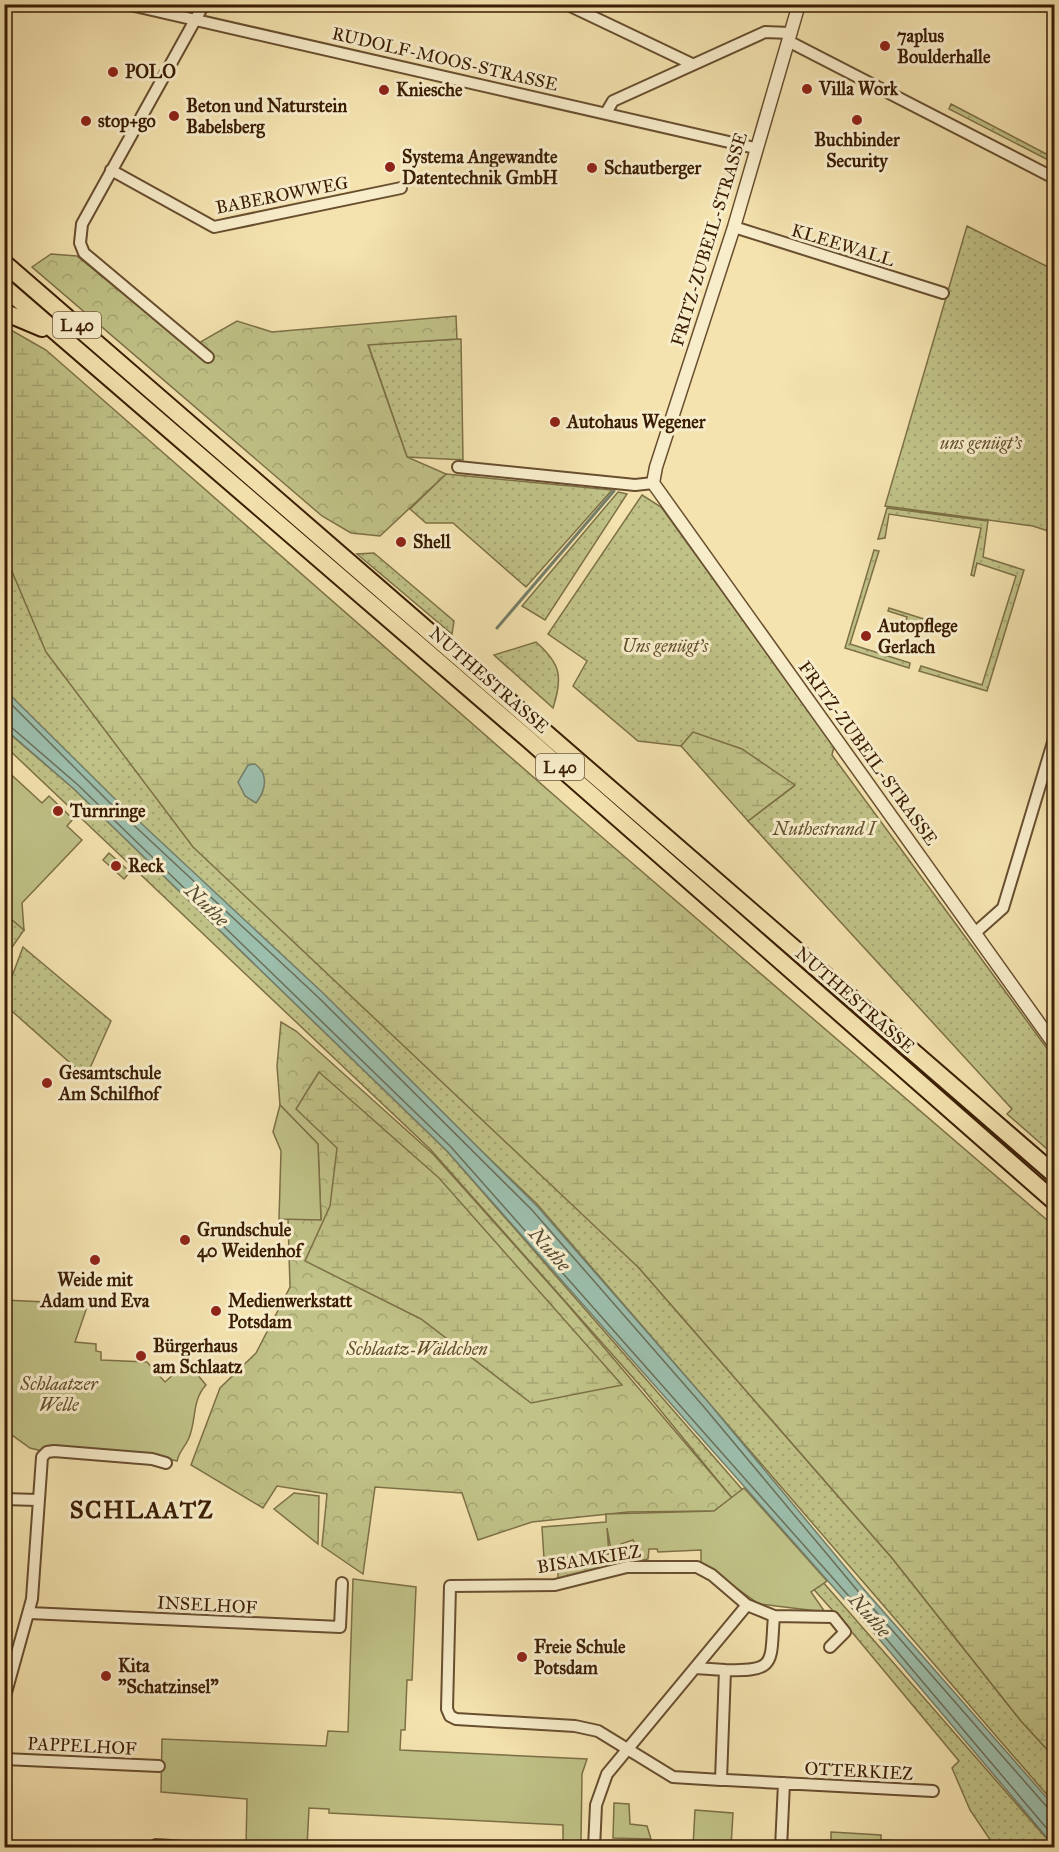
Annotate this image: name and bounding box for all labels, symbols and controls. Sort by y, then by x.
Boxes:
street label: RUDOLF-MOOS-STRASSE [330,22,560,96]
place label: 7aplus Boulderhalle [897,25,991,68]
marker: 7aplus Boulderhalle [878,39,892,53]
place label: POLO [125,61,176,83]
marker: POLO [106,65,120,79]
place label: Villa Work [818,78,899,100]
place label: Kniesche [396,79,463,101]
marker: Villa Work [800,82,814,96]
marker: Kniesche [377,83,391,97]
place label: Beton und Naturstein Babelsberg [186,95,347,139]
marker: Beton und Naturstein Babelsberg [167,109,181,123]
place label: stop+go [98,110,156,133]
marker: Buchbinder Security [850,113,864,127]
marker: stop+go [79,114,93,128]
street label: FRITZ-ZUBEIL-STRASSE [666,129,752,349]
place label: Buchbinder Security [814,129,901,173]
place label: Systema Angewandte Datentechnik GmbH [402,146,558,189]
place label: Schautberger [604,157,702,180]
marker: Systema Angewandte Datentechnik GmbH [383,160,397,174]
marker: Schautberger [585,161,599,175]
street label: BABEROWWEG [214,171,350,219]
street label: KLEEWALL [789,219,898,271]
road number: L 40 [53,312,101,338]
place label: Autohaus Wegener [566,411,707,434]
marker: Autohaus Wegener [548,415,562,429]
park label: uns genügt's [940,432,1023,454]
place label: Shell [413,531,452,553]
marker: Shell [394,535,408,549]
place label: Autopflege Gerlach [877,615,958,658]
street label: NUTHESTRASSE [425,622,553,738]
marker: Autopflege Gerlach [859,629,873,643]
park label: Uns genügt’s [622,635,709,657]
street label: FRITZ-ZUBEIL-STRASSE [794,656,942,850]
road number: L 40 [536,754,584,780]
place label: Turnringe [69,800,146,823]
marker: Turnringe [51,804,65,818]
park label: Nuthestrand I [772,818,878,840]
place label: Reck [128,855,165,877]
marker: Reck [109,859,123,873]
water label: Nuthe [180,878,234,932]
street label: NUTHESTRASSE [791,942,919,1058]
place label: Gesamtschule Am Schilfhof [58,1062,162,1105]
marker: Gesamtschule Am Schilfhof [40,1076,54,1090]
place label: Grundschule 40 Weidenhof [197,1219,304,1263]
water label: Nuthe [523,1221,576,1277]
marker: Grundschule 40 Weidenhof [178,1233,192,1247]
marker: Weide mit Adam und Eva [88,1253,102,1267]
place label: Weide mit Adam und Eva [40,1269,150,1312]
place label: Medienwerkstatt Potsdam [228,1290,353,1333]
marker: Medienwerkstatt Potsdam [209,1304,223,1318]
place label: Bürgerhaus am Schlaatz [153,1335,243,1378]
park label: Schlaatz-Wäldchen [345,1338,488,1360]
marker: Bürgerhaus am Schlaatz [134,1349,148,1363]
park label: Schlaatzer Welle [19,1373,99,1416]
district label: SCHLAATZ [70,1495,214,1525]
street label: BISAMKIEZ [535,1540,643,1578]
water label: Nuthe [843,1587,896,1643]
street label: INSELHOF [156,1591,258,1619]
place label: Freie Schule Potsdam [534,1636,626,1679]
marker: Freie Schule Potsdam [515,1650,529,1664]
place label: Kita "Schatzinsel" [118,1655,219,1698]
marker: Kita "Schatzinsel" [99,1669,113,1683]
street label: PAPPELHOF [27,1732,137,1760]
street label: OTTERKIEZ [804,1757,914,1785]

